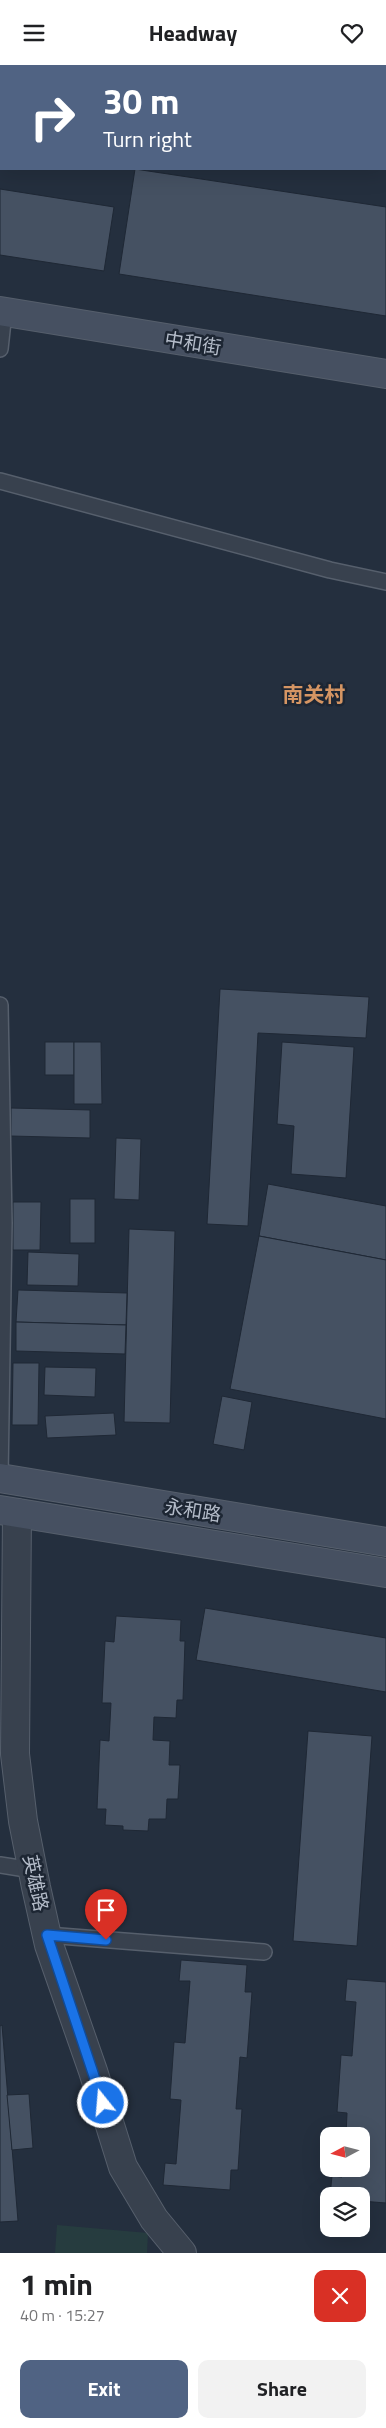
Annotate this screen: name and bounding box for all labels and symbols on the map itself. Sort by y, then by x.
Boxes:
street label: 中和街 [163,324,224,361]
district label: 南关村 [283,678,346,710]
street label: 永和路 [163,1491,224,1528]
street label: 英雄路 [16,1852,57,1914]
pin [85,1889,127,1940]
position arrow [76,2076,128,2128]
north arrow [320,2127,370,2177]

